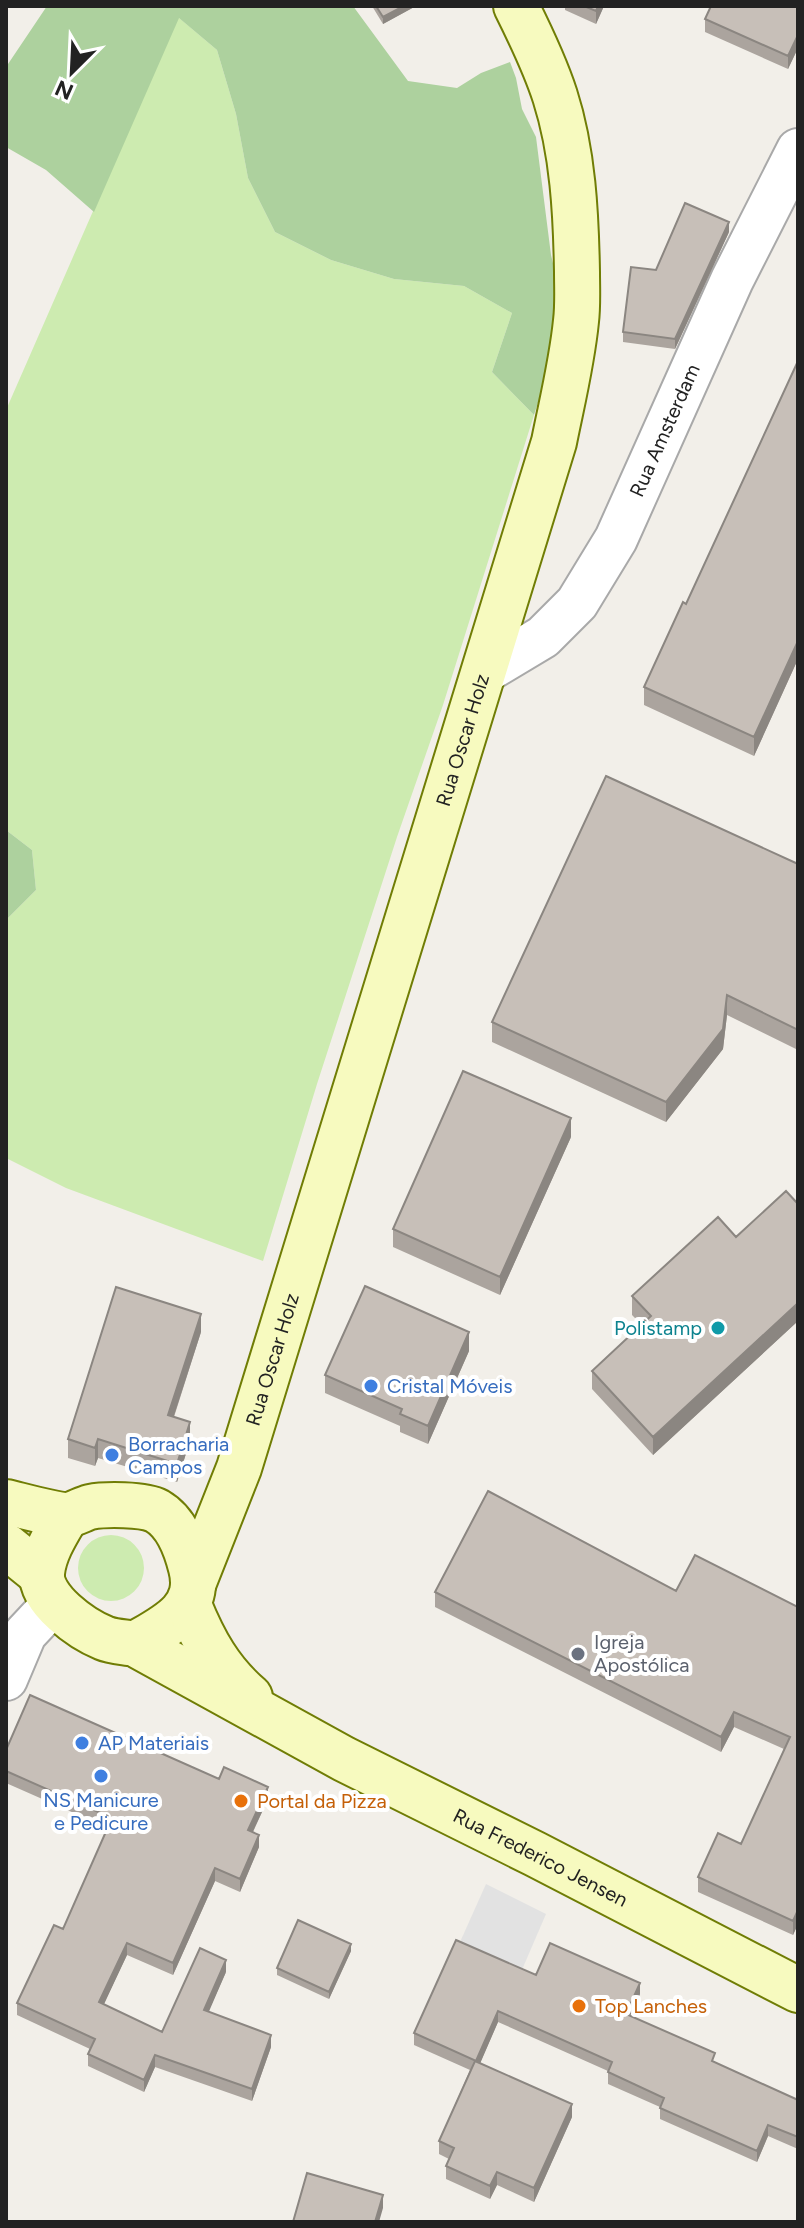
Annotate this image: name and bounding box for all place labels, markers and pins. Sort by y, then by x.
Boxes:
place label: Polistamp [614,1316,702,1340]
marker: Polistamp [709,1319,727,1337]
place label: Cristal Móveis [387,1374,513,1398]
marker: Cristal Móveis [362,1377,380,1395]
place label: Borracharia Campos [128,1432,229,1479]
marker: Borracharia Campos [103,1446,121,1464]
place label: Igreja Apostólica [594,1630,689,1677]
marker: Igreja Apostólica [569,1645,587,1663]
place label: AP Materiais [98,1731,209,1755]
marker: AP Materiais [73,1734,91,1752]
marker: NS Manicure e Pedicure [92,1767,110,1785]
place label: NS Manicure e Pedicure [43,1788,159,1835]
place label: Portal da Pizza [257,1789,387,1813]
marker: Portal da Pizza [232,1792,250,1810]
place label: Top Lanches [595,1994,707,2018]
marker: Top Lanches [570,1997,588,2015]

